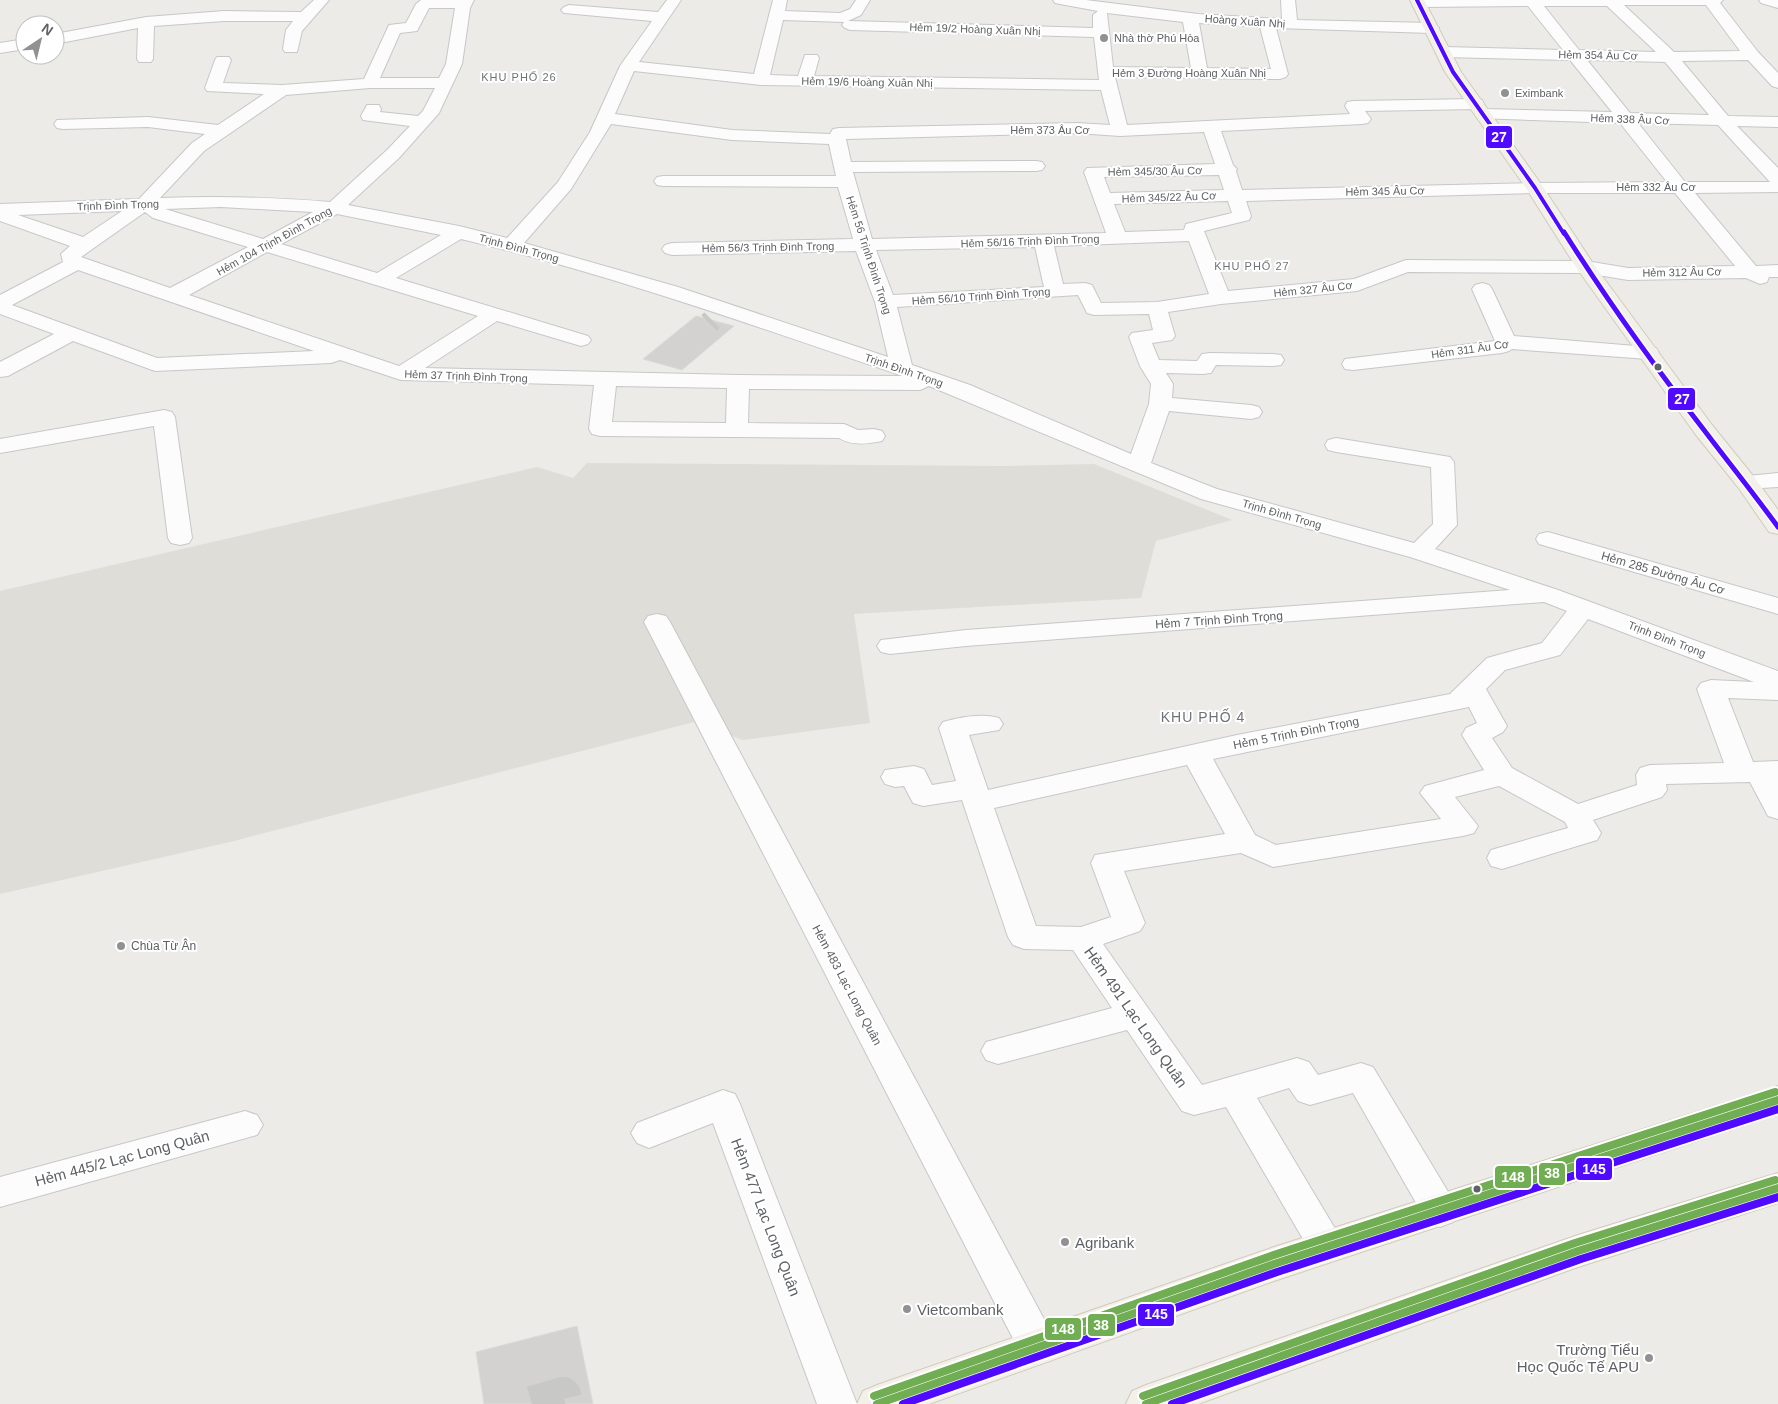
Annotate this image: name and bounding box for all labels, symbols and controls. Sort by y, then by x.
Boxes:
street label: Hoàng Xuân Nhị [1204,12,1286,30]
north arrow [15,15,65,65]
text: N [39,20,56,39]
street label: Hẻm 19/2 Hoàng Xuân Nhị [909,21,1041,37]
marker: Nhà thờ Phú Hòa [1098,32,1110,44]
place label: Nhà thờ Phú Hòa [1114,32,1200,44]
street label: Hẻm 354 Âu Cơ [1558,48,1638,62]
street label: Hẻm 3 Đường Hoàng Xuân Nhị [1112,67,1266,79]
district label: KHU PHỐ 26 [481,70,557,83]
street label: Hẻm 19/6 Hoàng Xuân Nhị [801,75,933,89]
marker: Eximbank [1499,87,1511,99]
place label: Eximbank [1515,87,1564,99]
street label: Hẻm 338 Âu Cơ [1590,112,1670,126]
street label: Hẻm 373 Âu Cơ [1010,124,1090,136]
line badge: 27 [1485,125,1513,149]
text: 27 [1491,129,1507,145]
street label: Hẻm 345/30 Âu Cơ [1108,164,1202,178]
street label: Hẻm 332 Âu Cơ [1616,181,1696,193]
street label: Hẻm 345 Âu Cơ [1345,184,1425,198]
street label: Hẻm 345/22 Âu Cơ [1121,189,1217,205]
street label: Hẻm 56 Trịnh Đình Trọng [844,194,894,316]
street label: Trịnh Đình Trọng [77,198,159,212]
street label: Hẻm 104 Trịnh Đình Trọng [214,204,334,278]
street label: Trịnh Đình Trọng [478,232,560,264]
street label: Hẻm 56/16 Trịnh Đình Trọng [960,233,1100,249]
street label: Hẻm 56/3 Trịnh Đình Trọng [702,240,834,254]
district label: KHU PHỐ 27 [1214,259,1290,272]
street label: Hẻm 312 Âu Cơ [1642,265,1722,279]
street label: Hẻm 327 Âu Cơ [1273,279,1353,299]
street label: Hẻm 56/10 Trịnh Đình Trọng [911,285,1051,307]
street label: Hẻm 311 Âu Cơ [1430,338,1510,360]
street label: Trịnh Đình Trọng [863,351,945,389]
unlabelled marker [1653,362,1663,372]
street label: Hẻm 37 Trịnh Đình Trọng [404,368,528,384]
line badge: 27 [1667,387,1696,411]
text: 27 [1674,391,1690,407]
street label: Trịnh Đình Trọng [1241,497,1323,531]
street label: Hẻm 285 Đường Âu Cơ [1600,548,1727,597]
street label: Hẻm 7 Trịnh Đình Trọng [1155,609,1283,631]
street label: Trịnh Đình Trọng [1627,619,1707,659]
district label: KHU PHỐ 4 [1161,708,1245,725]
street label: Hẻm 5 Trịnh Đình Trọng [1232,714,1360,752]
street label: Hẻm 483 Lạc Long Quân [809,923,885,1047]
place label: Chùa Từ Ân [131,938,196,953]
marker: Chùa Từ Ân [115,940,127,952]
street label: Hẻm 491 Lạc Long Quân [1081,943,1191,1091]
street label: Hẻm 445/2 Lạc Long Quân [33,1126,211,1190]
street label: Hẻm 477 Lạc Long Quân [728,1136,804,1298]
line badge: 145 [1575,1157,1613,1181]
text: 145 [1582,1161,1606,1177]
line badge: 38 [1538,1162,1566,1186]
line badge: 148 [1494,1165,1532,1189]
text: 38 [1544,1165,1560,1181]
text: 148 [1501,1169,1525,1185]
unlabelled marker [1472,1184,1482,1194]
place label: Agribank [1075,1234,1135,1251]
marker: Agribank [1059,1236,1071,1248]
place label: Vietcombank [917,1301,1004,1318]
marker: Vietcombank [901,1303,913,1315]
line badge: 145 [1137,1303,1175,1327]
text: 145 [1144,1306,1168,1322]
line badge: 38 [1087,1313,1116,1337]
line badge: 148 [1044,1317,1082,1341]
text: 38 [1093,1317,1109,1333]
text: 148 [1051,1321,1075,1337]
place label: Trường Tiểu Học Quốc Tế APU [1517,1341,1639,1375]
marker: Trường Tiểu Học Quốc Tế APU [1643,1352,1655,1364]

